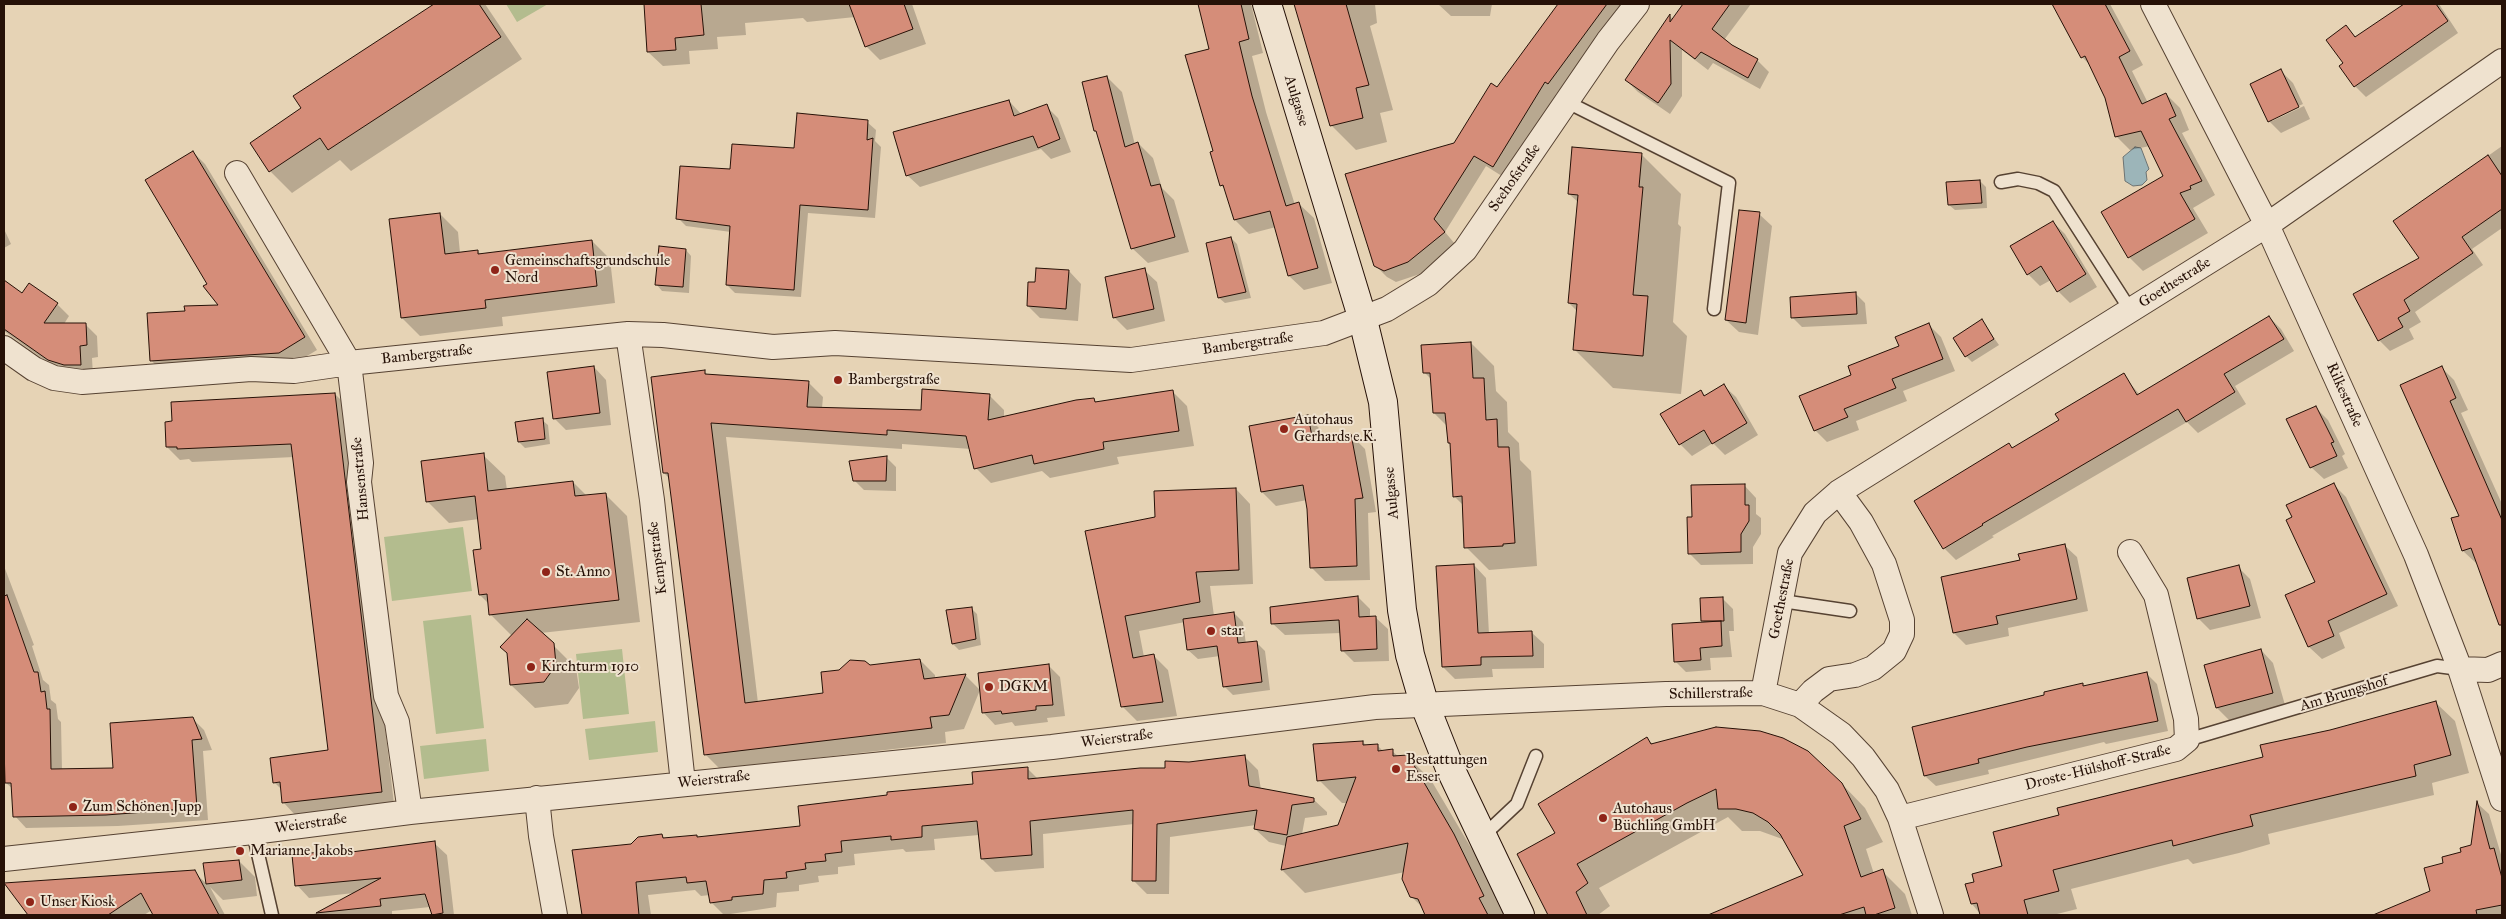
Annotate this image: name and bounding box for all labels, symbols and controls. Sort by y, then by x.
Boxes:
street label: Aulgasse [1280,73,1312,129]
street label: Seehofstraße [1485,141,1545,215]
place label: Gemeinschaftsgrundschule Nord [505,252,670,287]
street label: Goethestraße [2136,254,2214,312]
marker: Gemeinschaftsgrundschule Nord [489,264,501,276]
street label: Bambergstraße [1201,329,1295,359]
street label: Bambergstraße [380,341,474,369]
street label: Rilkestraße [2322,360,2366,430]
place label: Bambergstraße [848,371,940,389]
marker: Bambergstraße [832,374,844,386]
place label: Autohaus Gerhards e.K. [1294,411,1377,446]
marker: Autohaus Gerhards e.K. [1278,423,1290,435]
street label: Hansenstraße [348,436,374,522]
street label: Aulgasse [1381,466,1403,520]
street label: Kempstraße [645,520,671,596]
street label: Goethestraße [1765,557,1799,641]
place label: St. Anno [556,563,610,581]
marker: St. Anno [540,566,552,578]
place label: star [1221,622,1244,640]
marker: star [1205,625,1217,637]
place label: Kirchturm 1910 [541,658,639,676]
marker: Kirchturm 1910 [525,661,537,673]
street label: Am Brungshof [2298,672,2390,716]
place label: DGKM [999,678,1048,696]
marker: DGKM [983,681,995,693]
street label: Schillerstraße [1669,684,1753,704]
street label: Weierstraße [1080,726,1154,752]
street label: Droste-Hülshoff-Straße [2023,741,2173,795]
place label: Bestattungen Esser [1406,751,1487,786]
marker: Bestattungen Esser [1390,763,1402,775]
street label: Weierstraße [677,767,751,793]
place label: Zum Schönen Jupp [83,798,202,816]
place label: Autohaus Büchling GmbH [1613,800,1716,835]
marker: Zum Schönen Jupp [67,801,79,813]
street label: Weierstraße [274,810,348,838]
marker: Autohaus Büchling GmbH [1597,812,1609,824]
place label: Marianne Jakobs [250,842,353,860]
marker: Marianne Jakobs [234,845,246,857]
place label: Unser Kiosk [40,893,115,911]
marker: Unser Kiosk [24,896,36,908]

